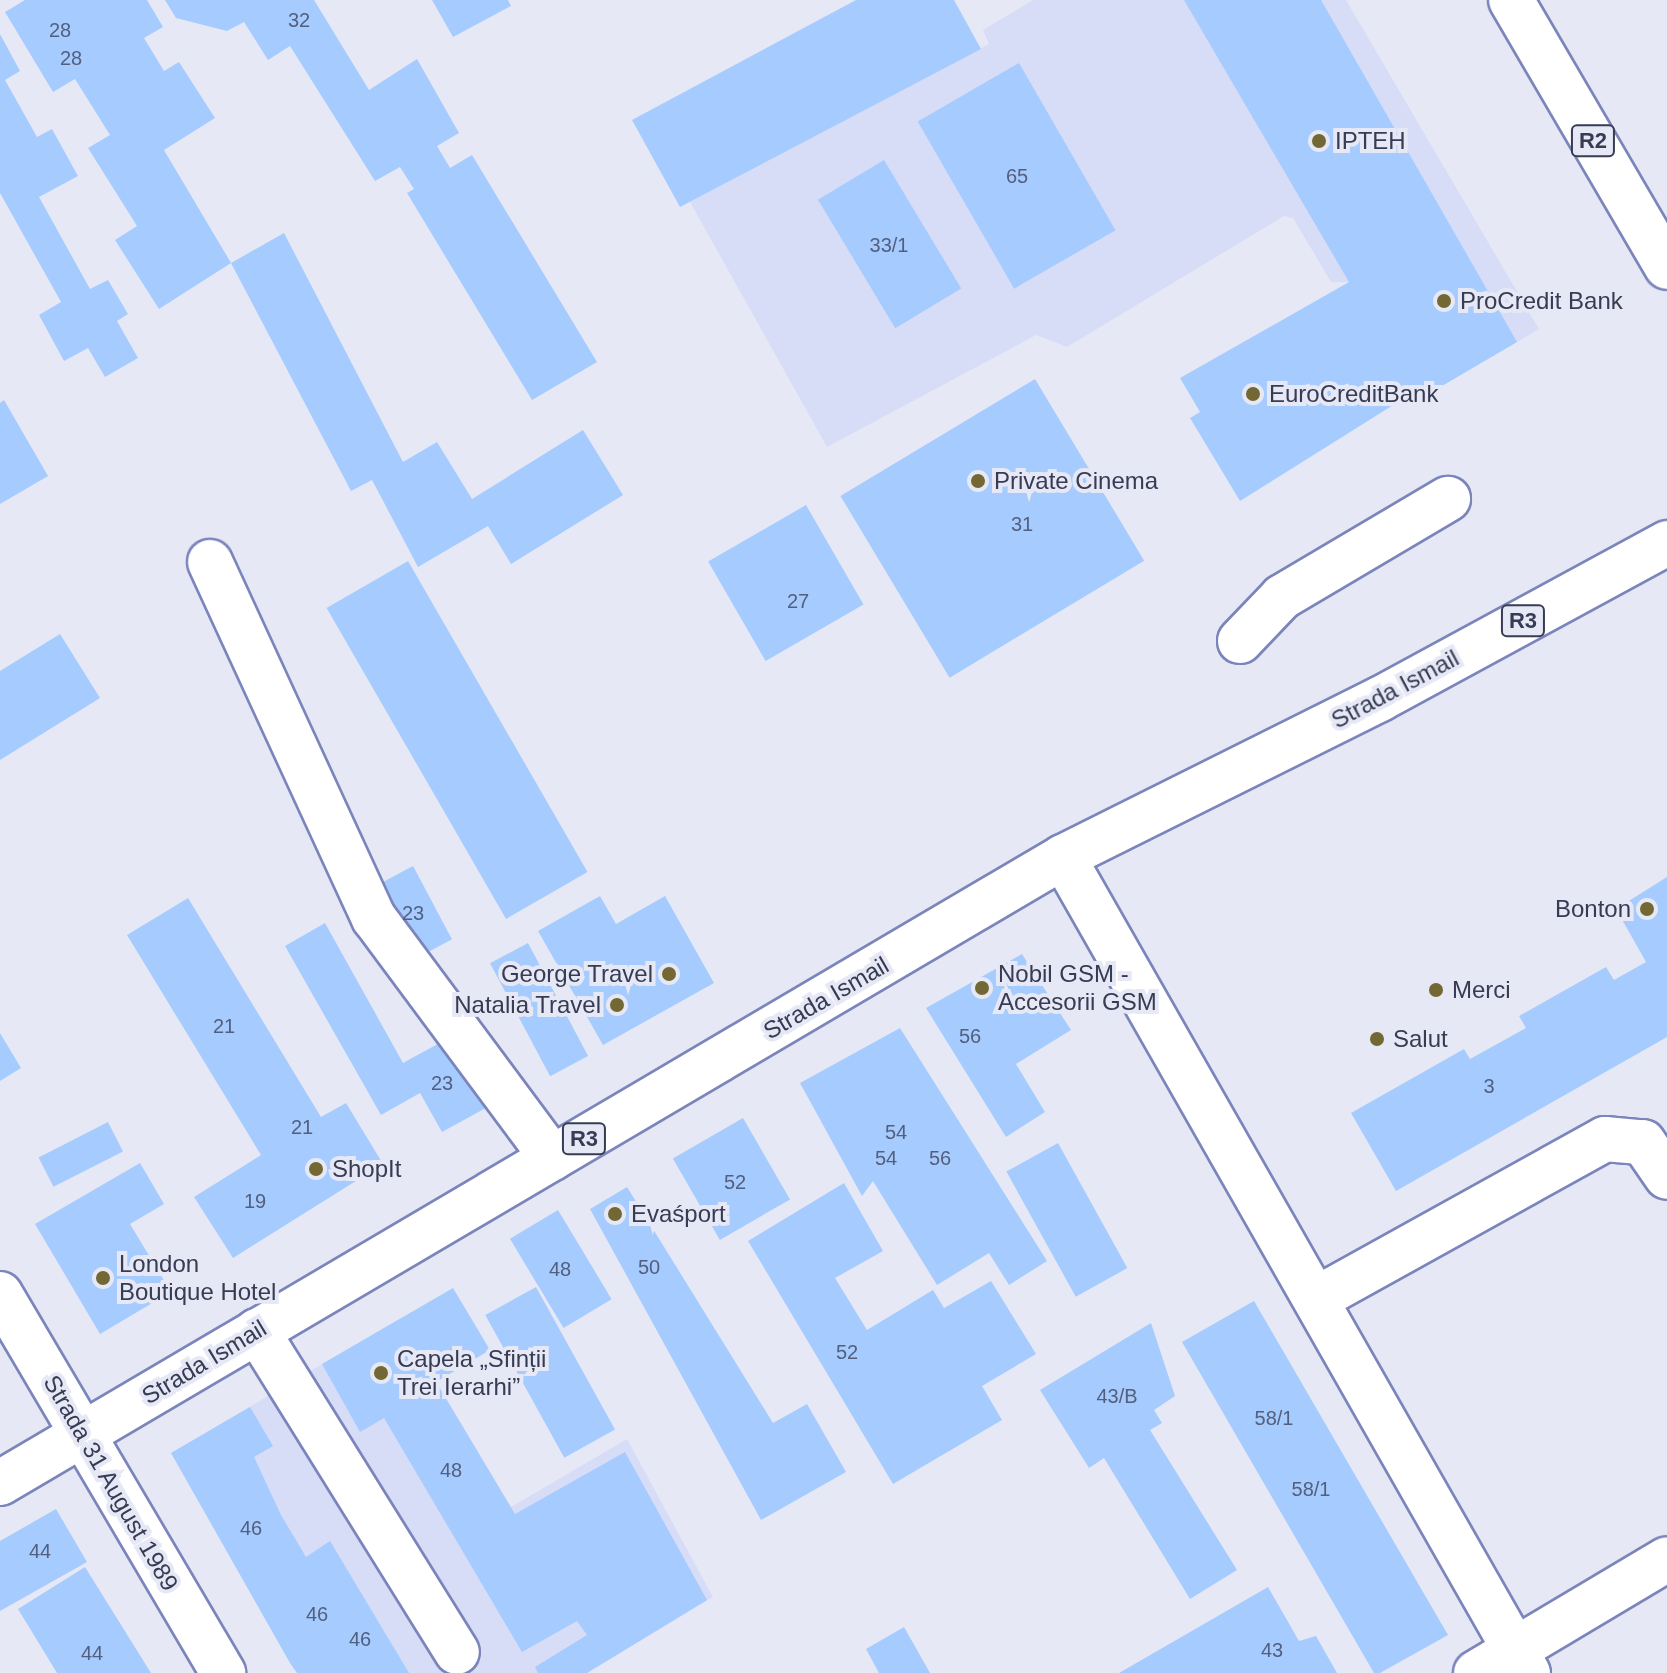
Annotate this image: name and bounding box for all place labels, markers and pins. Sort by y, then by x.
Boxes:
place label: IPTEH [1335,127,1406,155]
marker: IPTEH [1310,132,1328,150]
place label: ProCredit Bank [1460,287,1623,315]
marker: ProCredit Bank [1435,292,1453,310]
place label: EuroCreditBank [1269,380,1438,408]
marker: EuroCreditBank [1244,385,1262,403]
place label: Private Cinema [994,467,1158,495]
marker: Private Cinema [969,472,987,490]
place label: Bonton [1555,895,1631,923]
marker: Bonton [1638,900,1656,918]
place label: George Travel [500,960,653,988]
place label: Nobil GSM - Accesorii GSM [998,960,1157,1016]
marker: George Travel [660,965,678,983]
place label: Merci [1452,976,1511,1004]
marker: Nobil GSM - Accesorii GSM [973,979,991,997]
marker: Merci [1427,981,1445,999]
place label: Natalia Travel [454,991,601,1019]
marker: Natalia Travel [608,996,626,1014]
place label: Salut [1393,1025,1448,1053]
marker: Salut [1368,1030,1386,1048]
place label: ShopIt [332,1155,401,1183]
marker: ShopIt [307,1160,325,1178]
place label: Evaśport [631,1200,726,1228]
marker: Evaśport [606,1205,624,1223]
place label: London Boutique Hotel [119,1250,276,1306]
marker: London Boutique Hotel [94,1269,112,1287]
place label: Capela „Sfinții Trei Ierarhi” [397,1345,546,1401]
marker: Capela „Sfinții Trei Ierarhi” [372,1364,390,1382]

